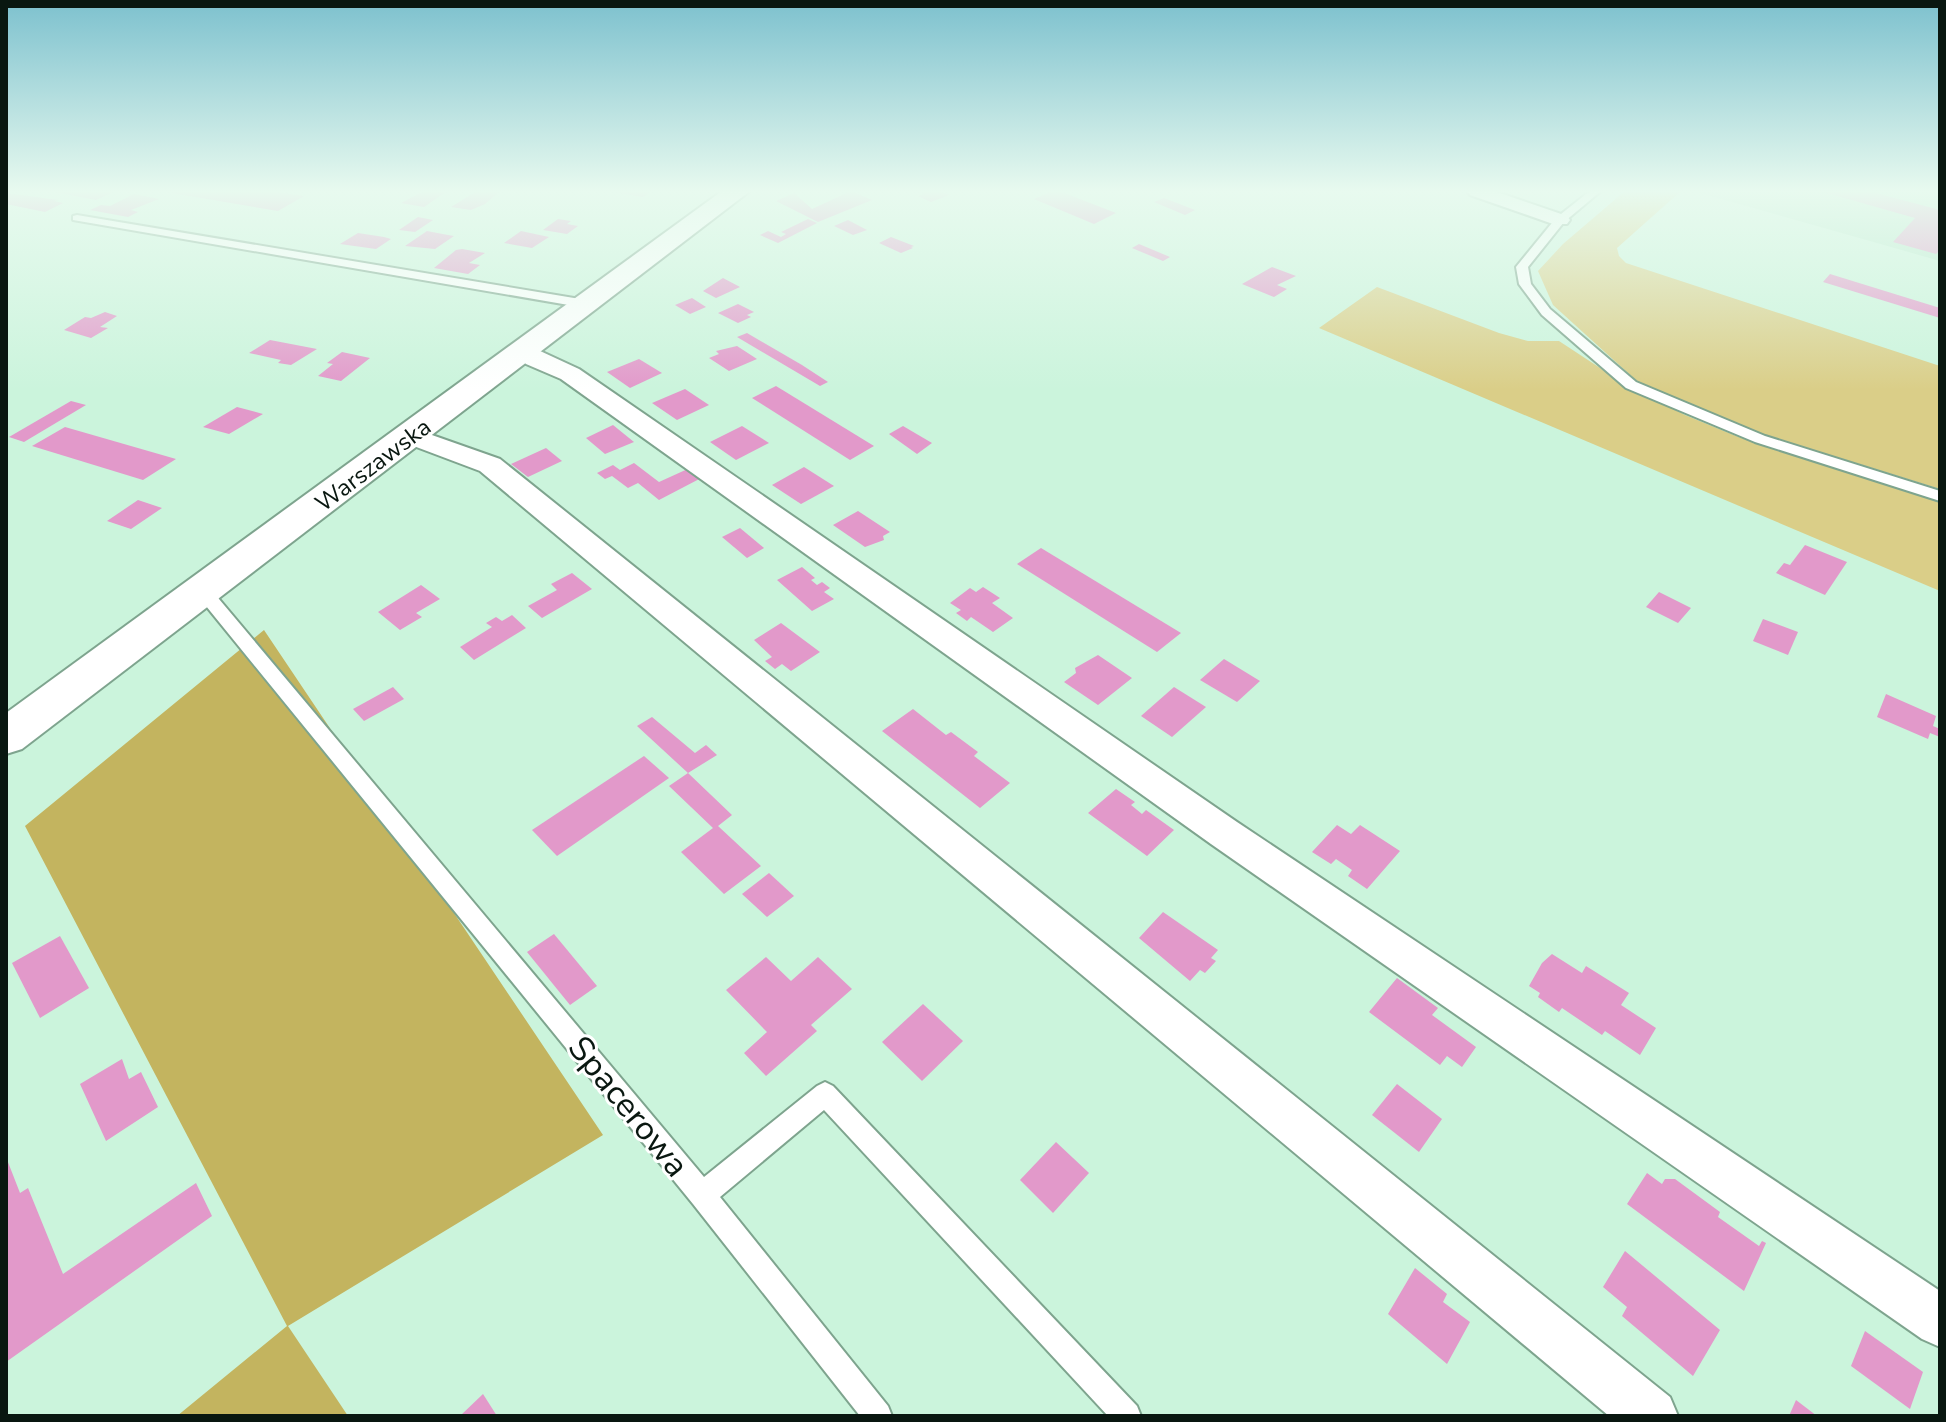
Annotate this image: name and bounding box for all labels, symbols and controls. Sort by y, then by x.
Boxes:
street label: Warszawska [309,411,437,519]
street label: Spacerowa [557,1026,699,1187]

